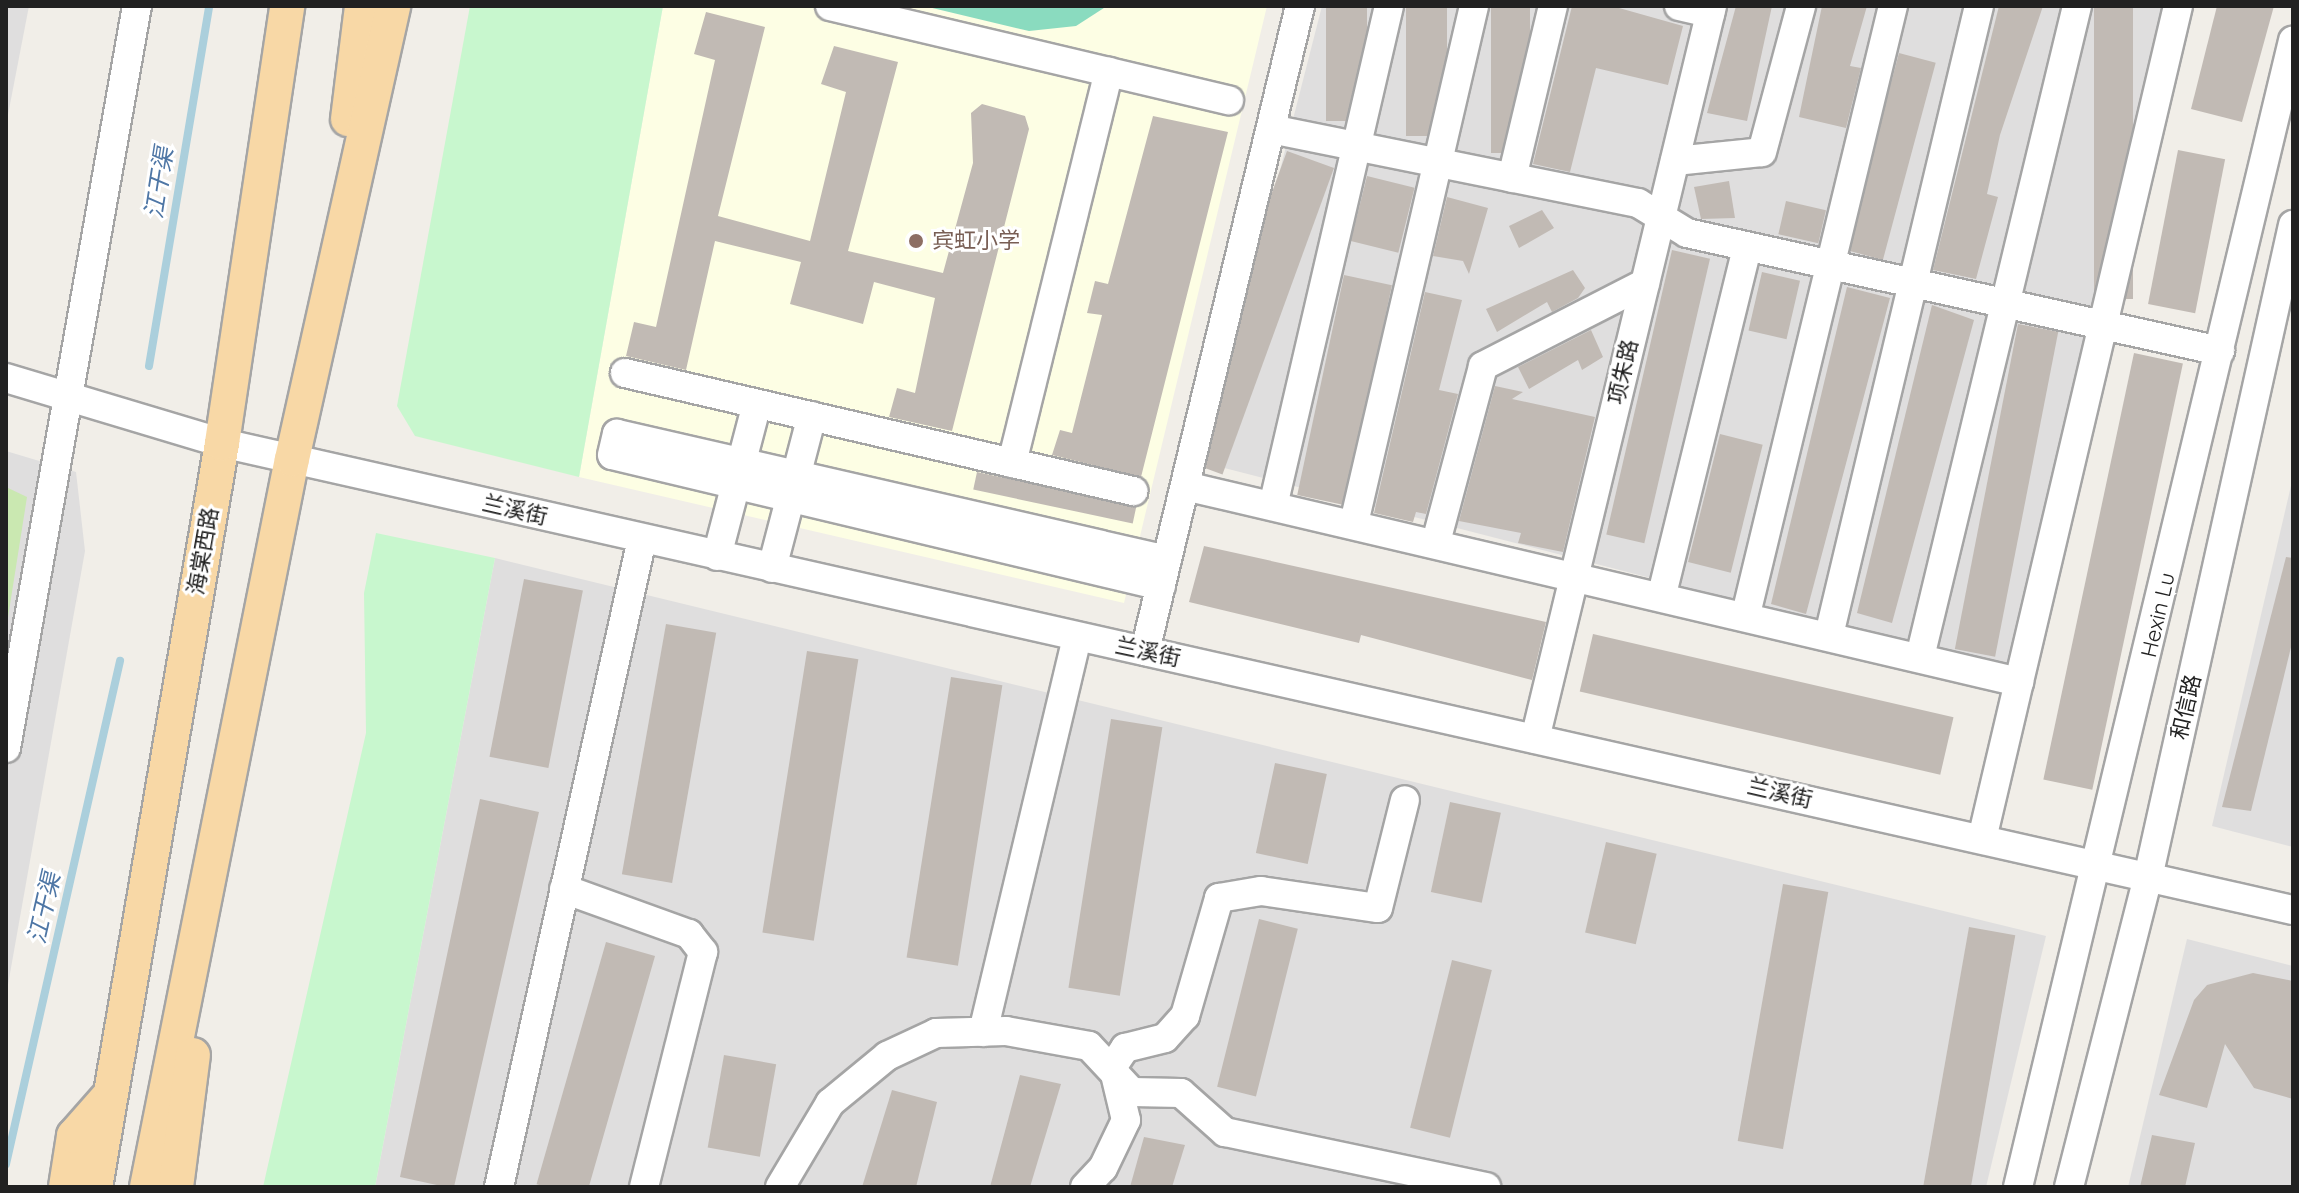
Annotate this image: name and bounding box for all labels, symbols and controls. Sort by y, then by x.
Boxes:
water label: 江干渠 [139,145,179,221]
place label: 宾虹小学 [932,228,1020,254]
marker: 宾虹小学 [907,232,925,250]
street label: 项朱路 [1603,337,1643,407]
street label: 兰溪街 [480,490,550,530]
street label: 海棠西路 [182,505,224,597]
street label: Hexin Lu [2135,570,2181,660]
street label: 兰溪街 [1113,632,1183,672]
street label: 和信路 [2166,672,2206,742]
street label: 兰溪街 [1745,773,1815,813]
water label: 江干渠 [22,870,66,946]

